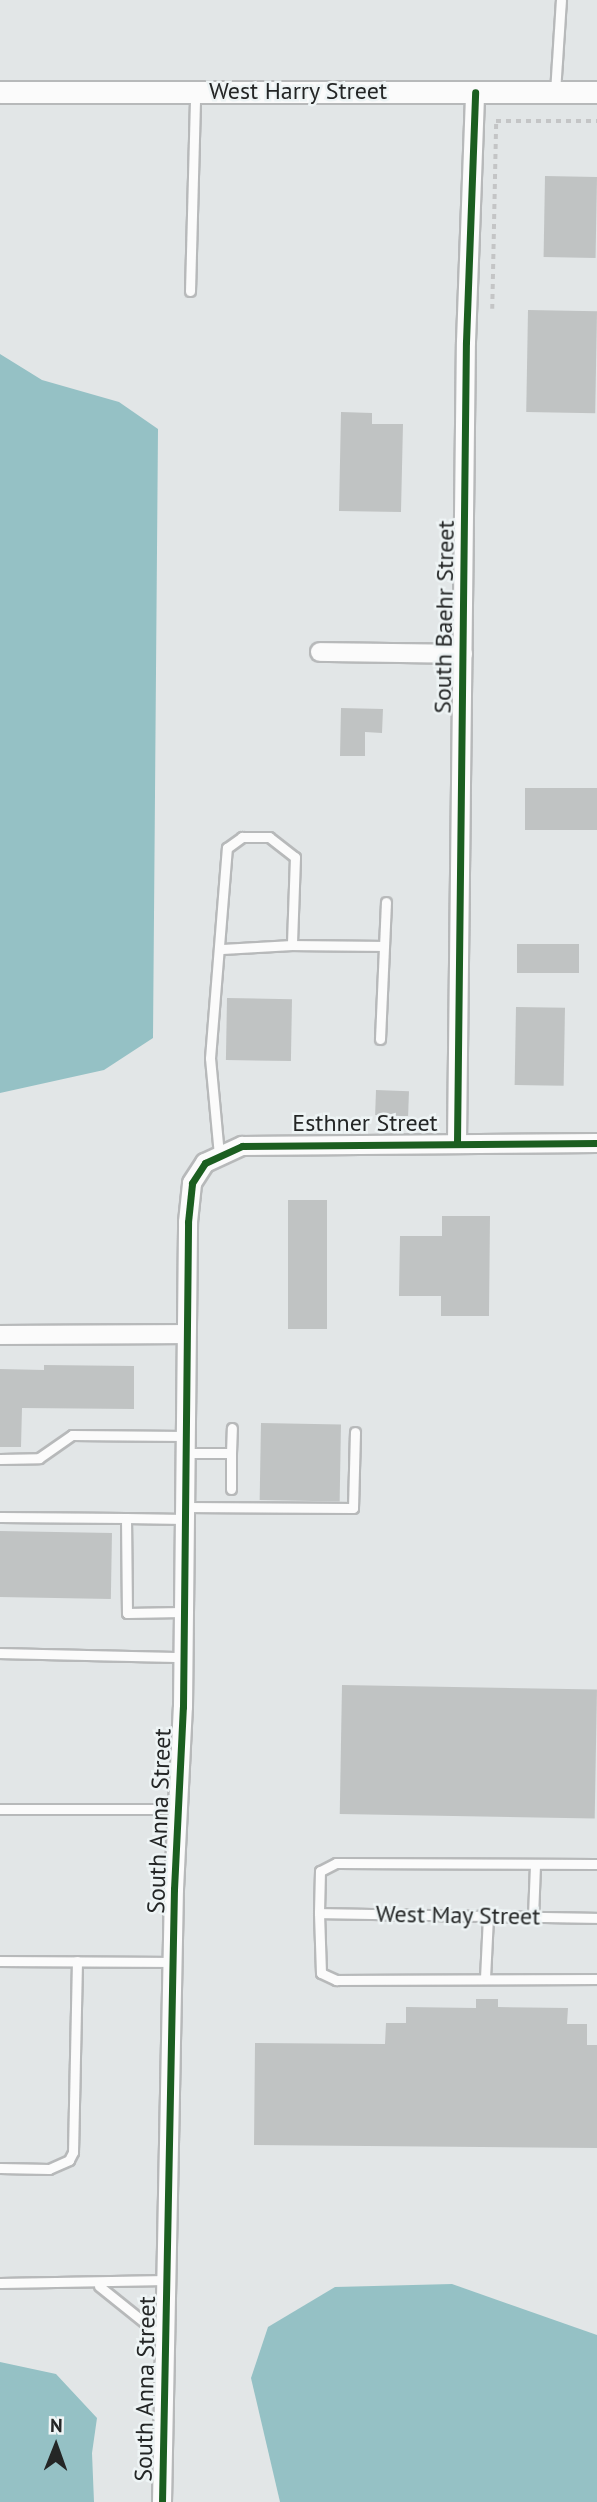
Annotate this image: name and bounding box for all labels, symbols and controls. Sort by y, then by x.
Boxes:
street label: West Harry Street [209,77,387,105]
street label: South Baehr Street [428,520,460,714]
street label: Esthner Street [292,1109,438,1137]
street label: South Anna Street [141,1727,177,1915]
street label: West May Street [375,1899,541,1931]
street label: South Anna Street [129,2296,161,2482]
north arrow [21,2411,91,2481]
text: N [50,2413,63,2437]

